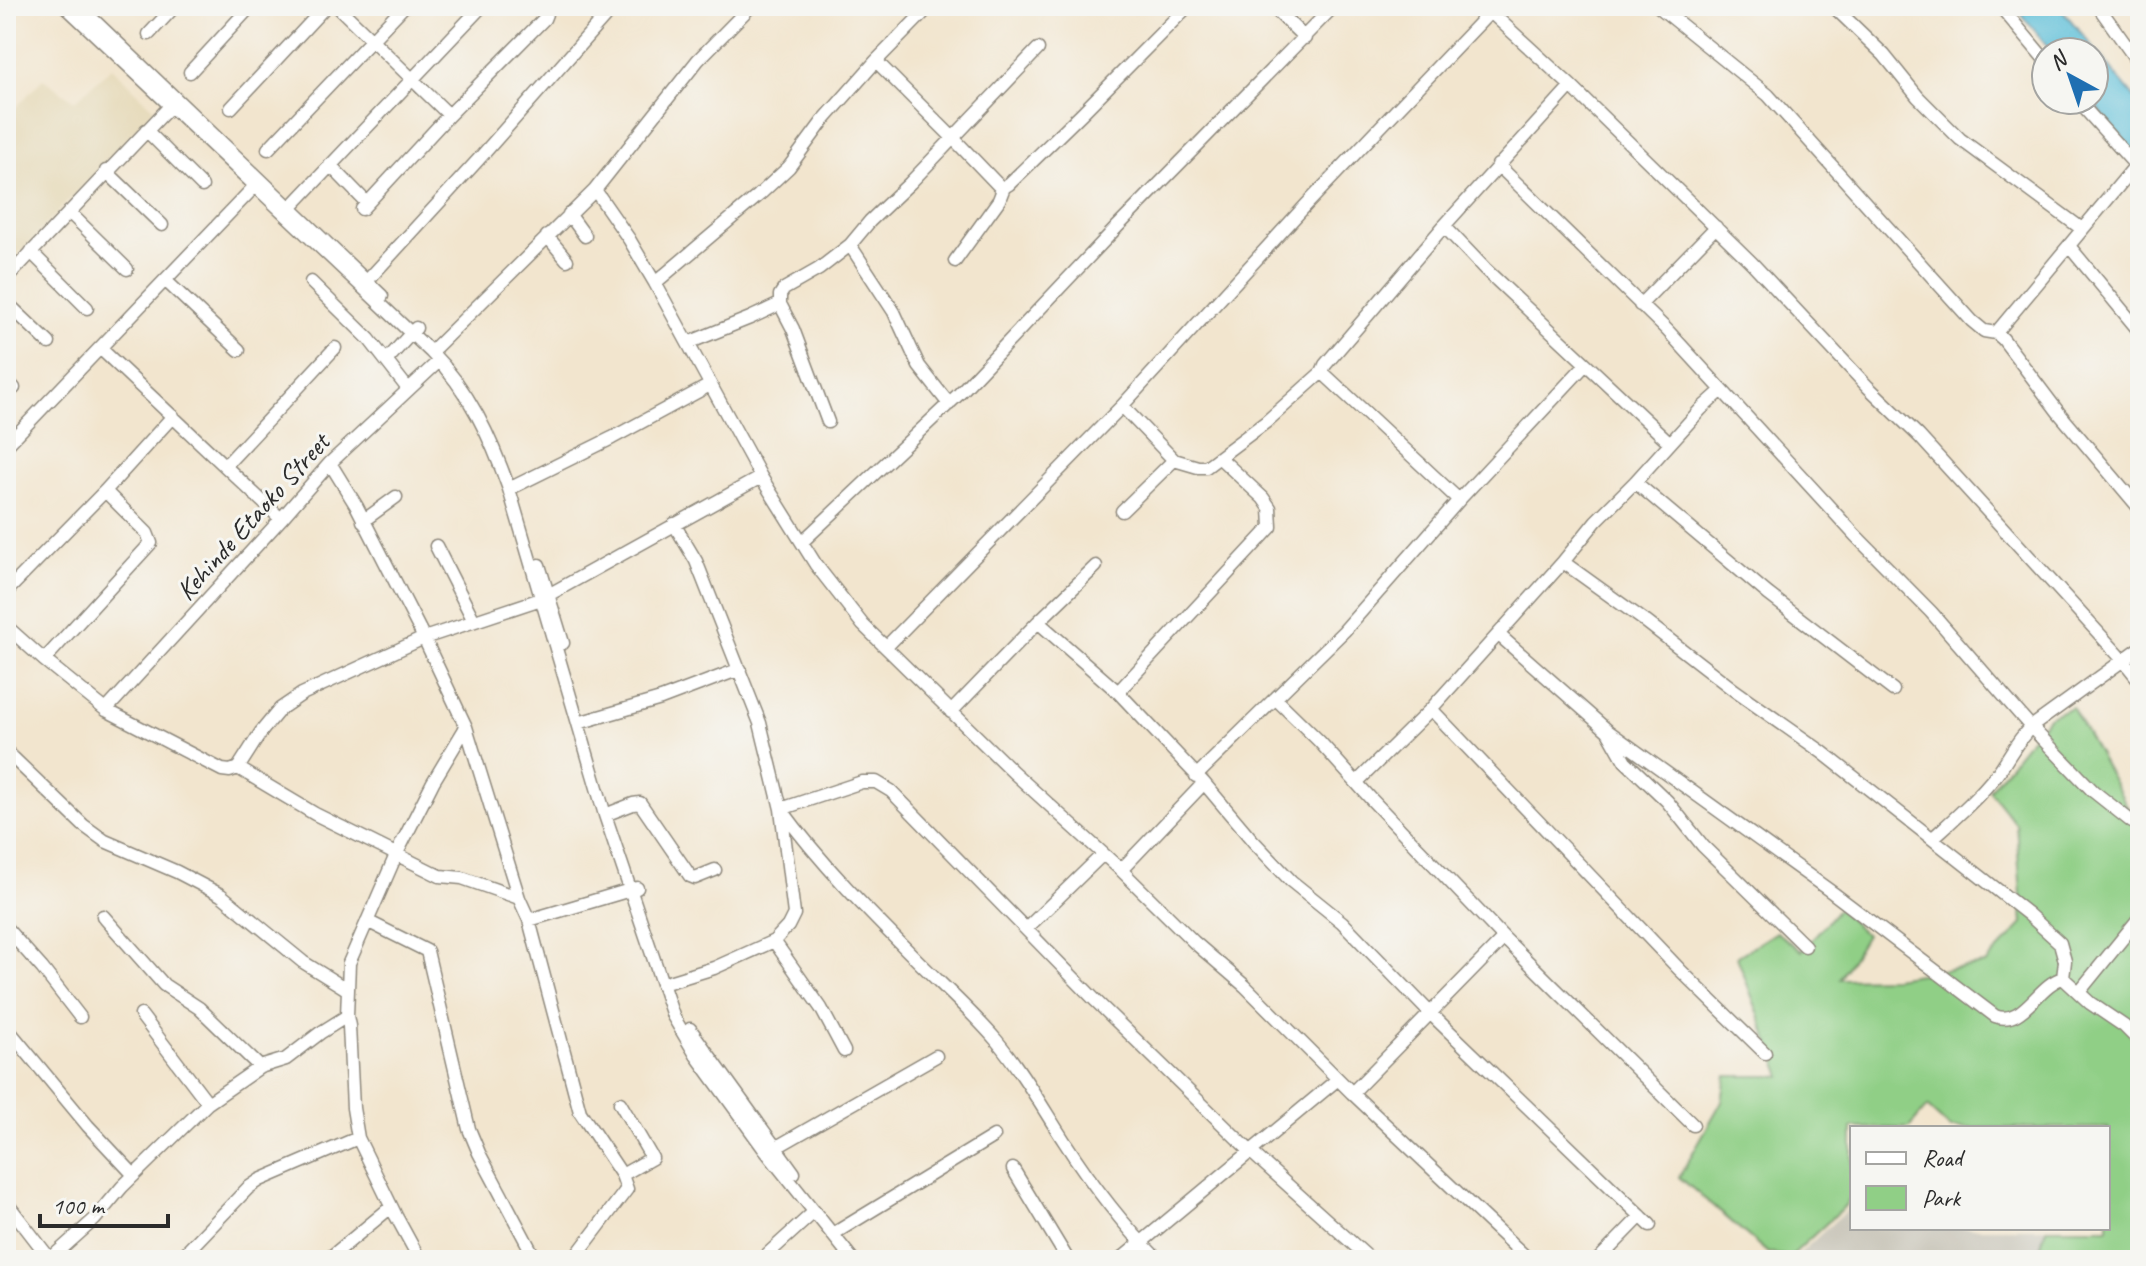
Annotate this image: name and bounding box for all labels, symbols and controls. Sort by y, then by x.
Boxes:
north arrow [2030,36,2110,116]
text: N [2044,44,2075,77]
street label: Kehinde Etaoko Street [168,423,339,607]
legend [1850,1126,2110,1230]
text: Road [1922,1143,1966,1173]
scale bar [40,1178,168,1228]
text: Park [1922,1183,1962,1213]
text: 100 m [52,1191,106,1221]

